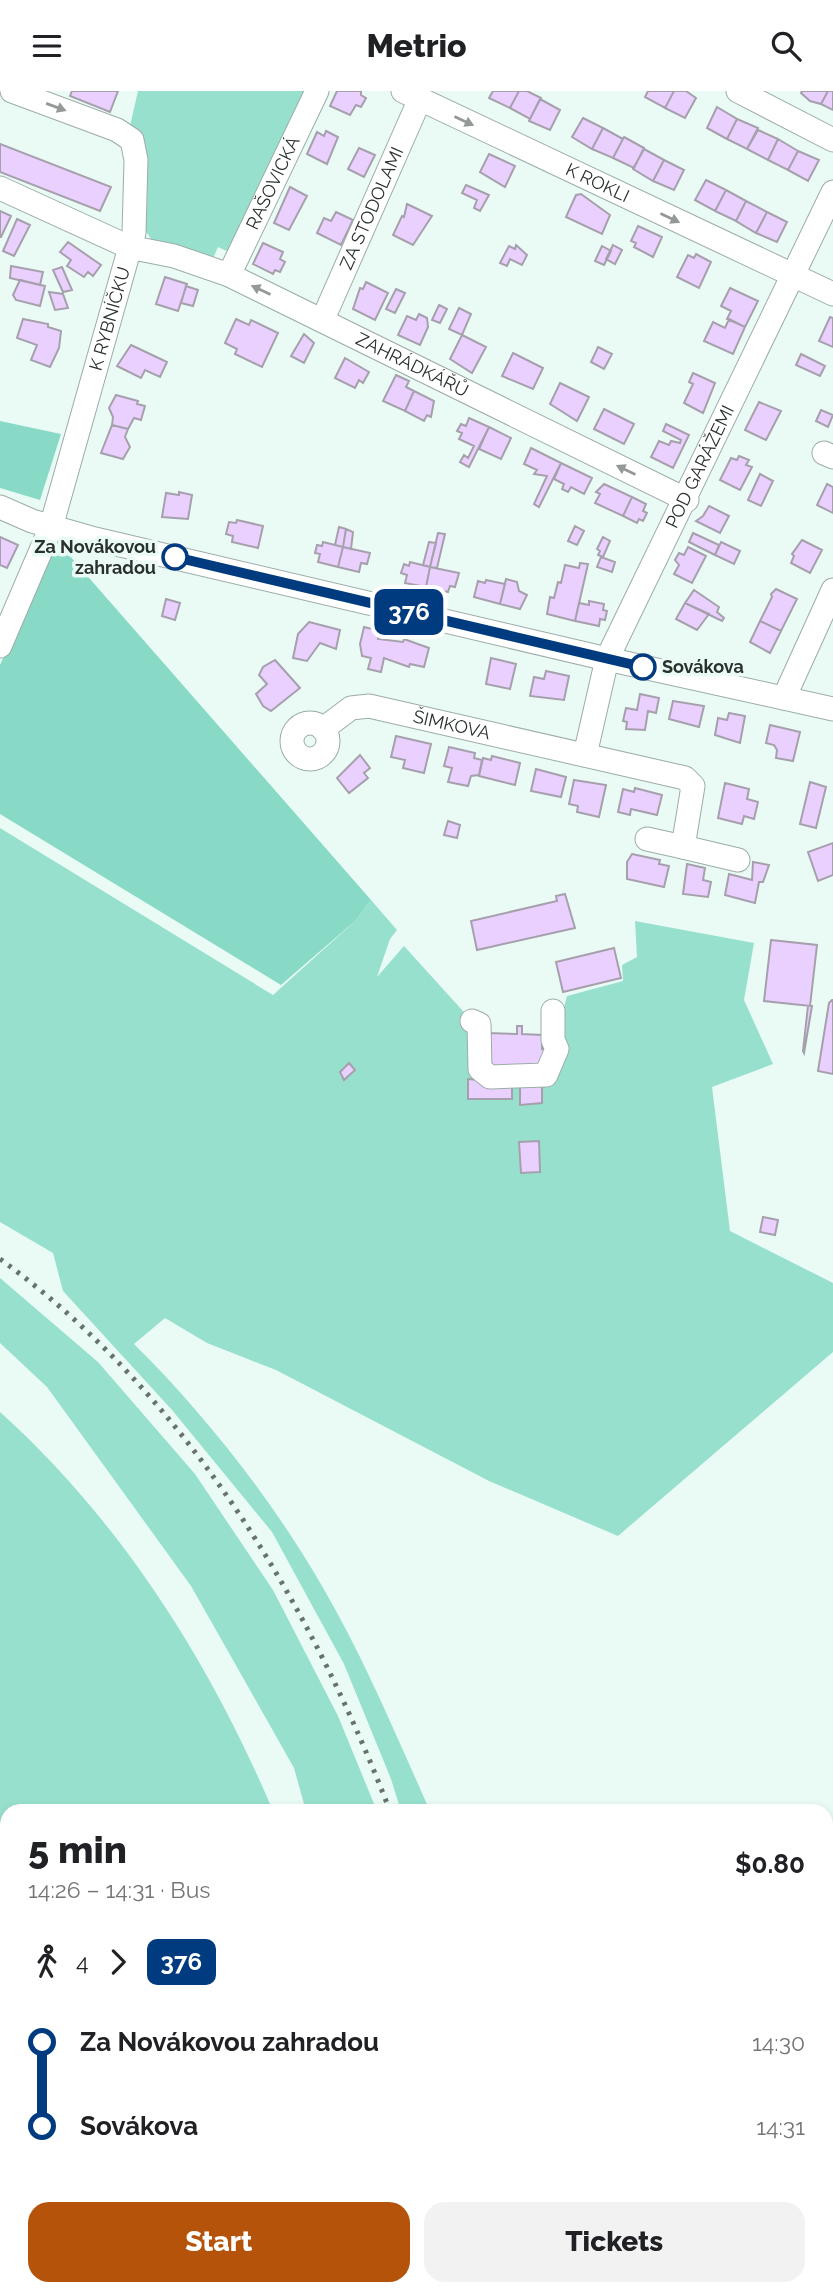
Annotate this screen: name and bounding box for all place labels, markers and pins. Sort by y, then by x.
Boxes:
place label: Za Novákovou zahradou [34,536,156,578]
marker: Za Novákovou zahradou [162,544,188,570]
marker: Sovákova [630,654,656,680]
place label: Sovákova [662,656,744,677]

